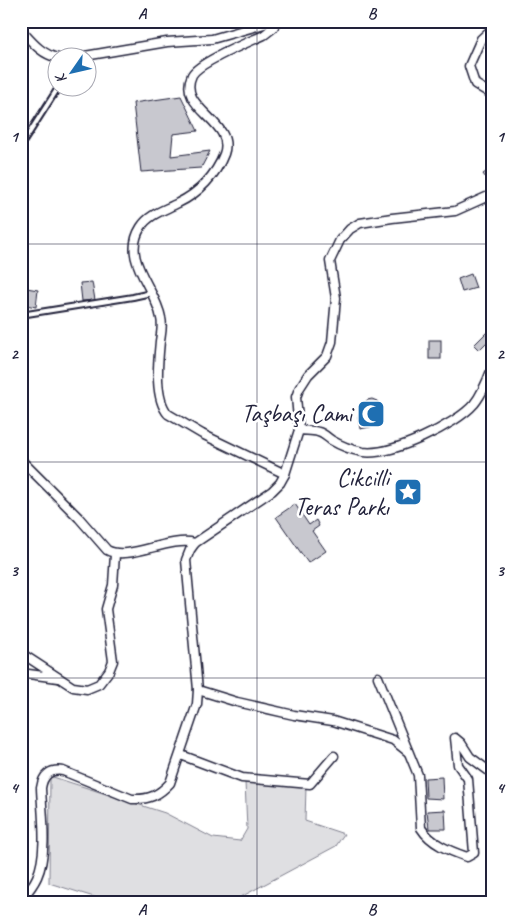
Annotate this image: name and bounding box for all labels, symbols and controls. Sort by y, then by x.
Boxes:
text: A [138,4,148,24]
text: B [368,4,378,24]
north arrow [48,48,98,98]
text: K [51,69,71,87]
text: 1 [10,127,19,147]
text: 1 [496,127,505,147]
text: 2 [10,344,19,364]
text: 2 [496,344,505,364]
place label: Taşbaşı Cami [241,398,355,430]
mosque icon: Taşbaşı Cami [356,399,386,429]
place label: Cikcilli Teras Parkı [294,462,392,523]
place icon: Cikcilli Teras Parkı [393,477,423,507]
text: 3 [10,561,19,581]
text: 3 [496,561,505,581]
text: 4 [10,778,19,798]
text: 4 [496,778,505,798]
text: A [138,900,148,920]
text: B [368,900,378,920]

